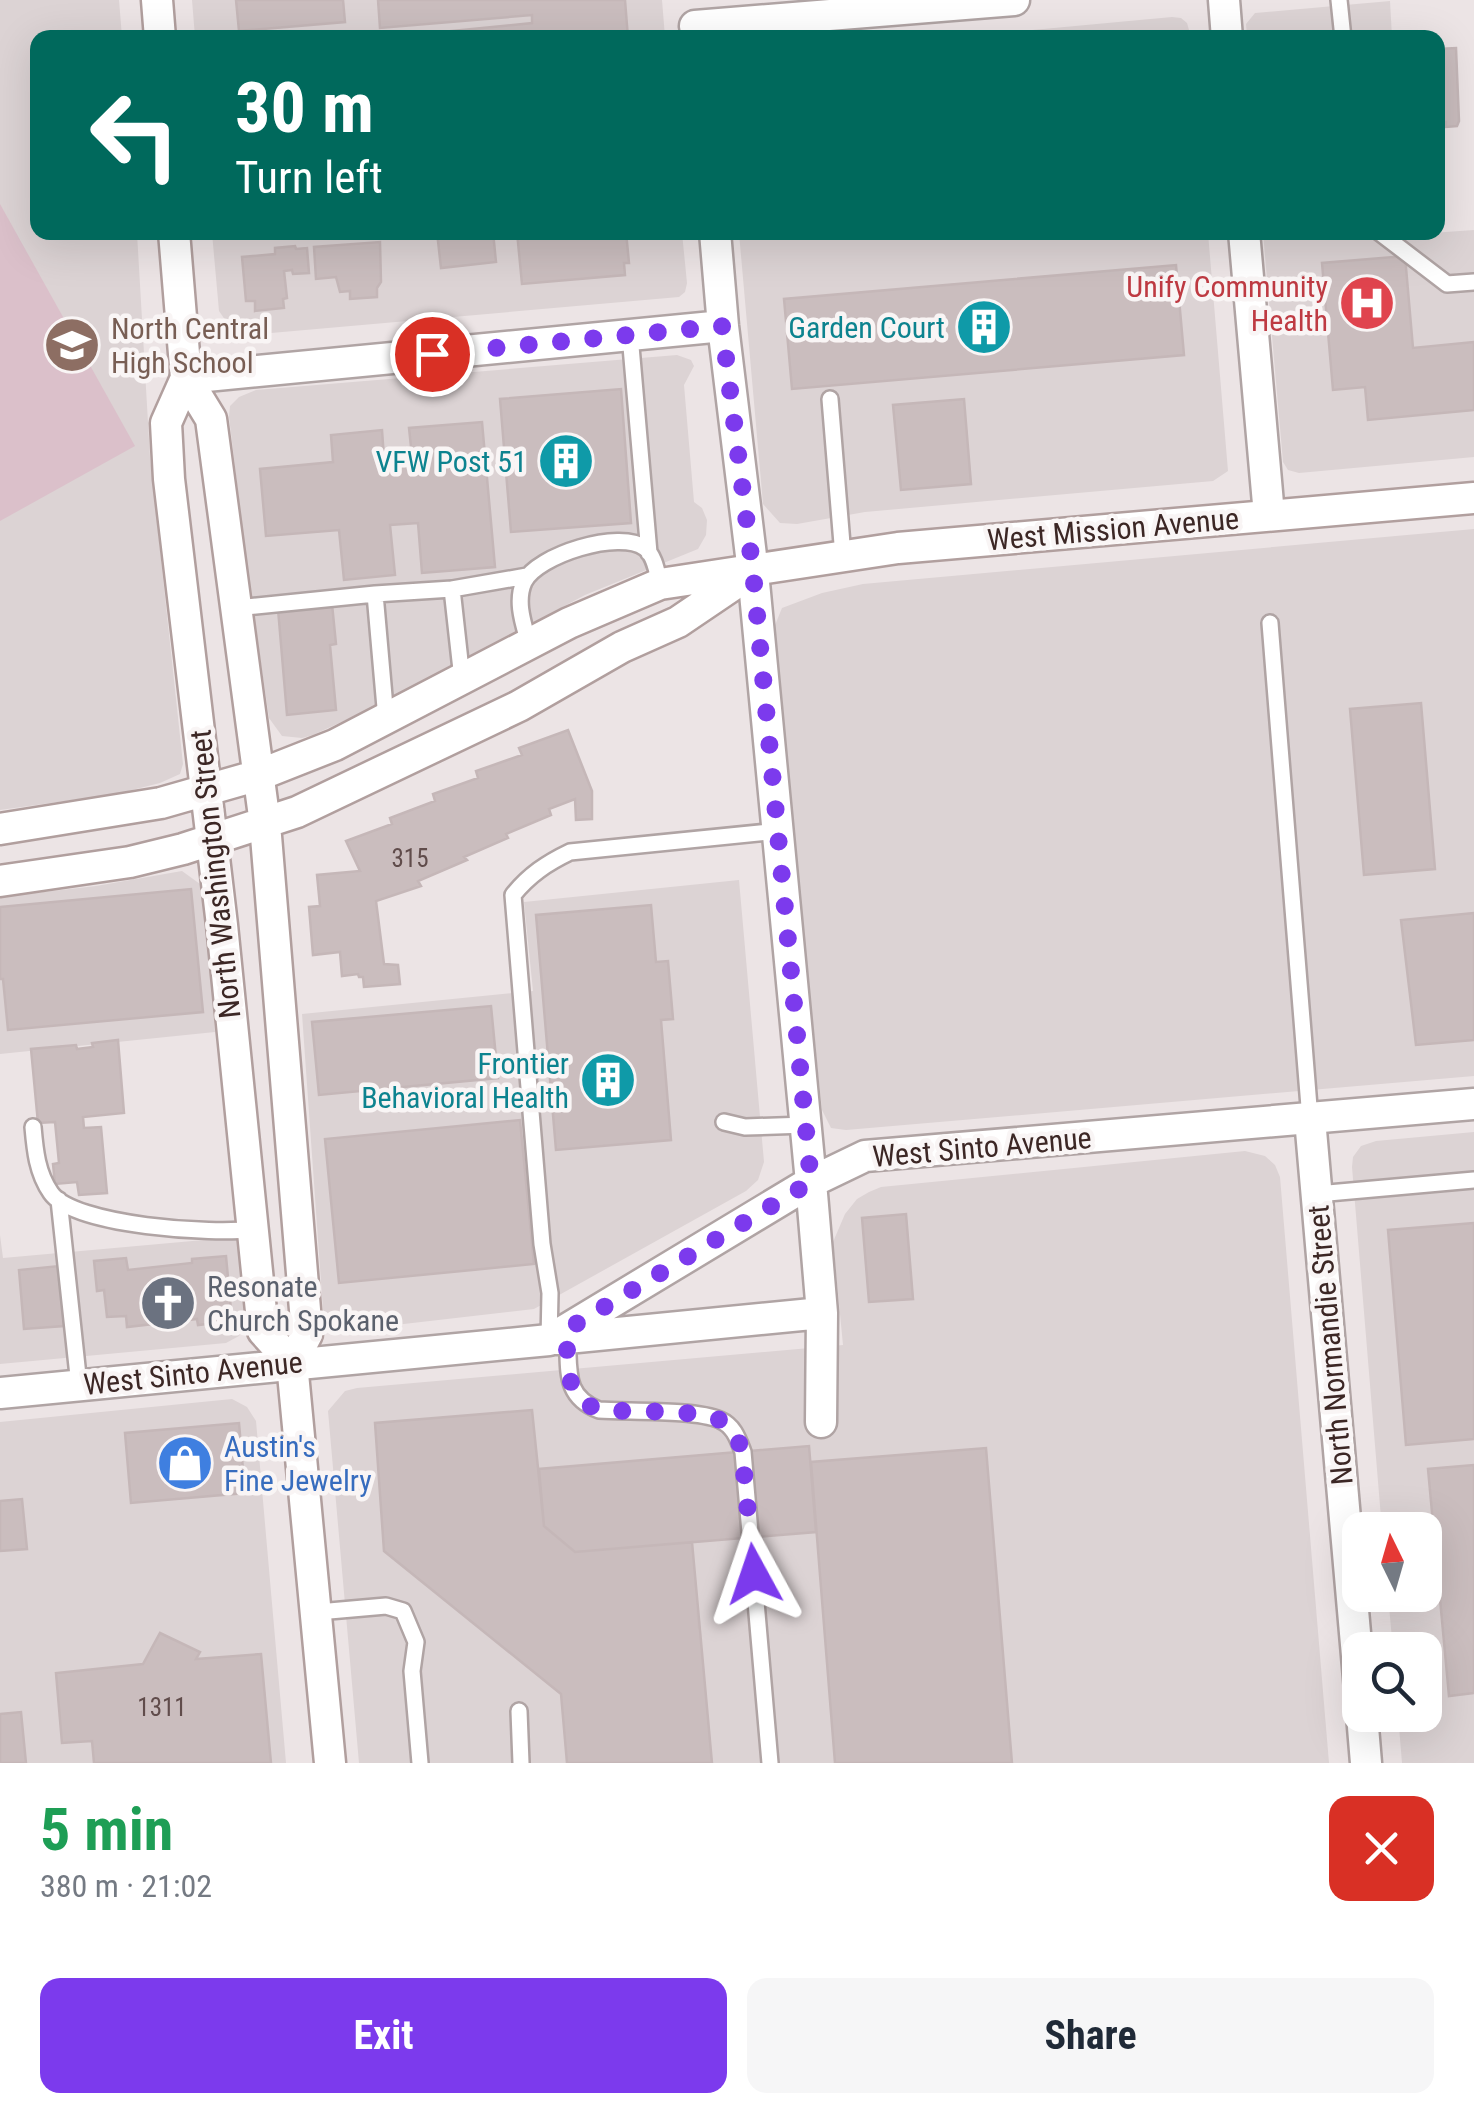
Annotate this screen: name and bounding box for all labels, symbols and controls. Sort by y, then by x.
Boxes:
text: 30 m [235,67,374,149]
icon: left [70,70,200,200]
text: Turn left [235,151,383,204]
place label: Unify Community Health [1126,269,1328,338]
hospital icon: Unify Community Health [1337,273,1397,333]
building icon: Garden Court [954,297,1014,357]
place label: Garden Court [788,310,945,345]
place label: North Central High School [111,311,269,380]
pin [390,312,475,397]
school or university icon: North Central High School [42,315,102,375]
icon: arrive [405,327,460,382]
building icon: VFW Post 51 [536,431,596,491]
place label: VFW Post 51 [375,444,527,479]
street label: West Mission Avenue [986,501,1240,557]
street label: North Washington Street [182,728,248,1020]
house number: 315 [391,844,429,873]
place label: Frontier Behavioral Health [361,1046,569,1115]
building icon: Frontier Behavioral Health [578,1050,638,1110]
street label: West Sinto Avenue [871,1120,1093,1174]
street label: North Normandie Street [1300,1203,1360,1487]
place label: Resonate Church Spokane [207,1269,399,1338]
church icon: Resonate Church Spokane [138,1273,198,1333]
street label: West Sinto Avenue [82,1344,304,1402]
place label: Austin's Fine Jewelry [224,1429,372,1498]
shop icon: Austin's Fine Jewelry [155,1433,215,1493]
north arrow [1342,1512,1442,1612]
map controls [1342,1512,1442,1732]
position arrow [702,1522,806,1626]
button: search [1342,1632,1442,1732]
house number: 1311 [137,1693,187,1722]
text: 5 min [40,1794,173,1865]
button: close [1329,1796,1434,1901]
text: 380 m · 21:02 [40,1867,212,1905]
button: Exit [40,1978,727,2093]
button: Share [747,1978,1434,2093]

